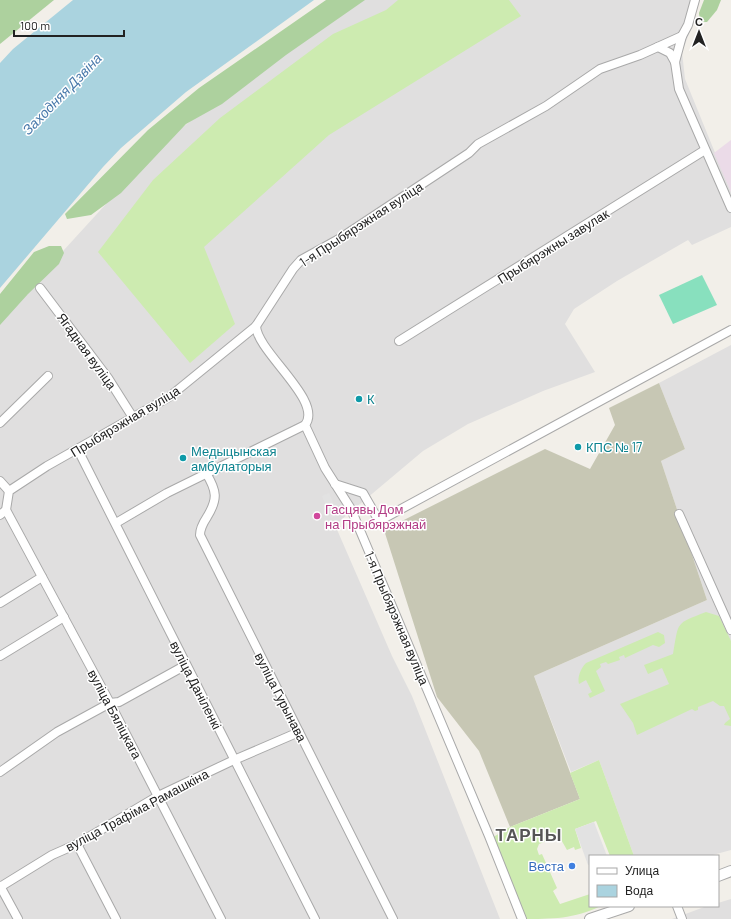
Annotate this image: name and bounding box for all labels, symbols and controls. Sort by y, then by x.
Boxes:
scale bar [14,12,124,38]
north arrow [679,12,719,52]
text: С [695,15,703,28]
text: 100 m [20,18,50,32]
water label: Заходняя Дзвіна [18,49,105,138]
street label: 1-я Прыбярэжная вуліца [296,178,426,270]
street label: Прыбярэжны завулак [494,205,612,287]
street label: Ягадная вуліца [54,310,121,393]
street label: Прыбярэжная вуліца [67,382,183,460]
place label: К [367,391,375,407]
marker: К [354,394,364,404]
place label: КПС № 17 [586,439,642,455]
marker: КПС № 17 [573,442,583,452]
place label: Медыцынская амбулаторыя [191,443,277,474]
marker: Медыцынская амбулаторыя [178,453,188,463]
place label: Гасцявы Дом на Прыбярэжнай [325,501,426,532]
marker: Гасцявы Дом на Прыбярэжнай [312,511,322,521]
street label: 1-я Прыбярэжная вуліца [361,549,433,688]
street label: вуліца Даніленкі [167,638,225,732]
street label: вуліца Гурынава [252,650,311,745]
street label: вуліца Бяліцкага [85,667,146,762]
street label: вуліца Трафіма Рамашкіна [63,765,212,855]
district label: ТАРНЫ [496,824,562,844]
legend [589,855,719,907]
place label: Веста [529,858,565,874]
marker: Веста [567,861,577,871]
text: Улица [625,863,659,878]
text: Вода [625,883,653,898]

